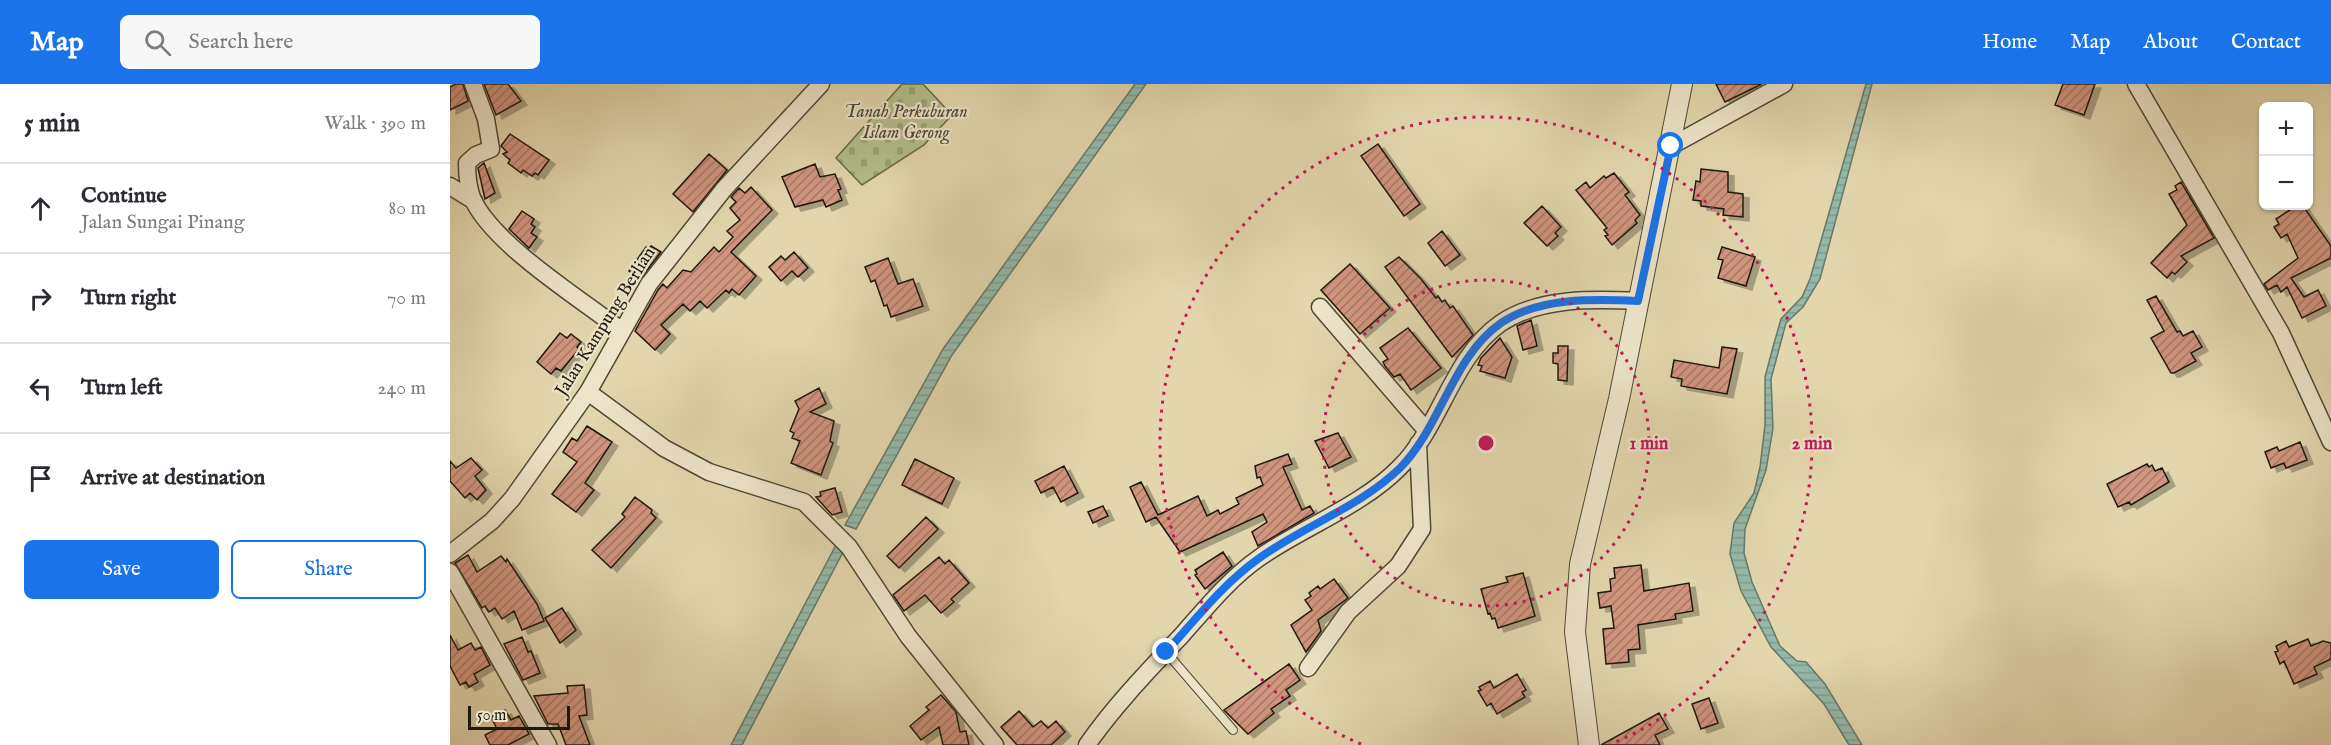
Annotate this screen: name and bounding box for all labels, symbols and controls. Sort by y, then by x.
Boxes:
search box [120,15,540,69]
text: Map [30,25,84,60]
icon: search [141,26,174,59]
text: Search here [189,28,293,56]
text: Home [1982,29,2037,56]
text: Map [2070,29,2110,56]
text: About [2143,29,2198,56]
text: Contact [2231,29,2301,56]
park label: Tanah Perkuburan Islam Gerong [844,101,968,145]
map controls [2259,102,2313,210]
button: + [2259,102,2313,156]
text: 5 min [24,107,80,140]
text: Walk · 390 m [324,111,426,136]
route start [1657,132,1683,158]
button: − [2259,156,2313,210]
text: Continue [81,182,167,210]
icon: ahead [24,192,57,225]
text: 80 m [389,196,426,221]
text: Jalan Sungai Pinang [81,210,245,235]
street label: Jalan Kampung Berlian [550,243,661,403]
icon: right [24,282,57,315]
text: Turn right [81,284,176,312]
text: 70 m [387,286,426,311]
icon: left [24,372,57,405]
text: Turn left [81,374,163,402]
text: 240 m [377,376,426,401]
centre of rings [1476,433,1496,453]
text: 1 min [1630,433,1669,456]
text: 2 min [1792,433,1833,456]
icon: arrive [24,462,57,495]
text: Arrive at destination [81,464,265,492]
button: Save [24,540,219,599]
button: Share [231,540,426,599]
route end [1152,638,1178,664]
scale bar [468,703,570,730]
text: 50 m [477,706,506,726]

